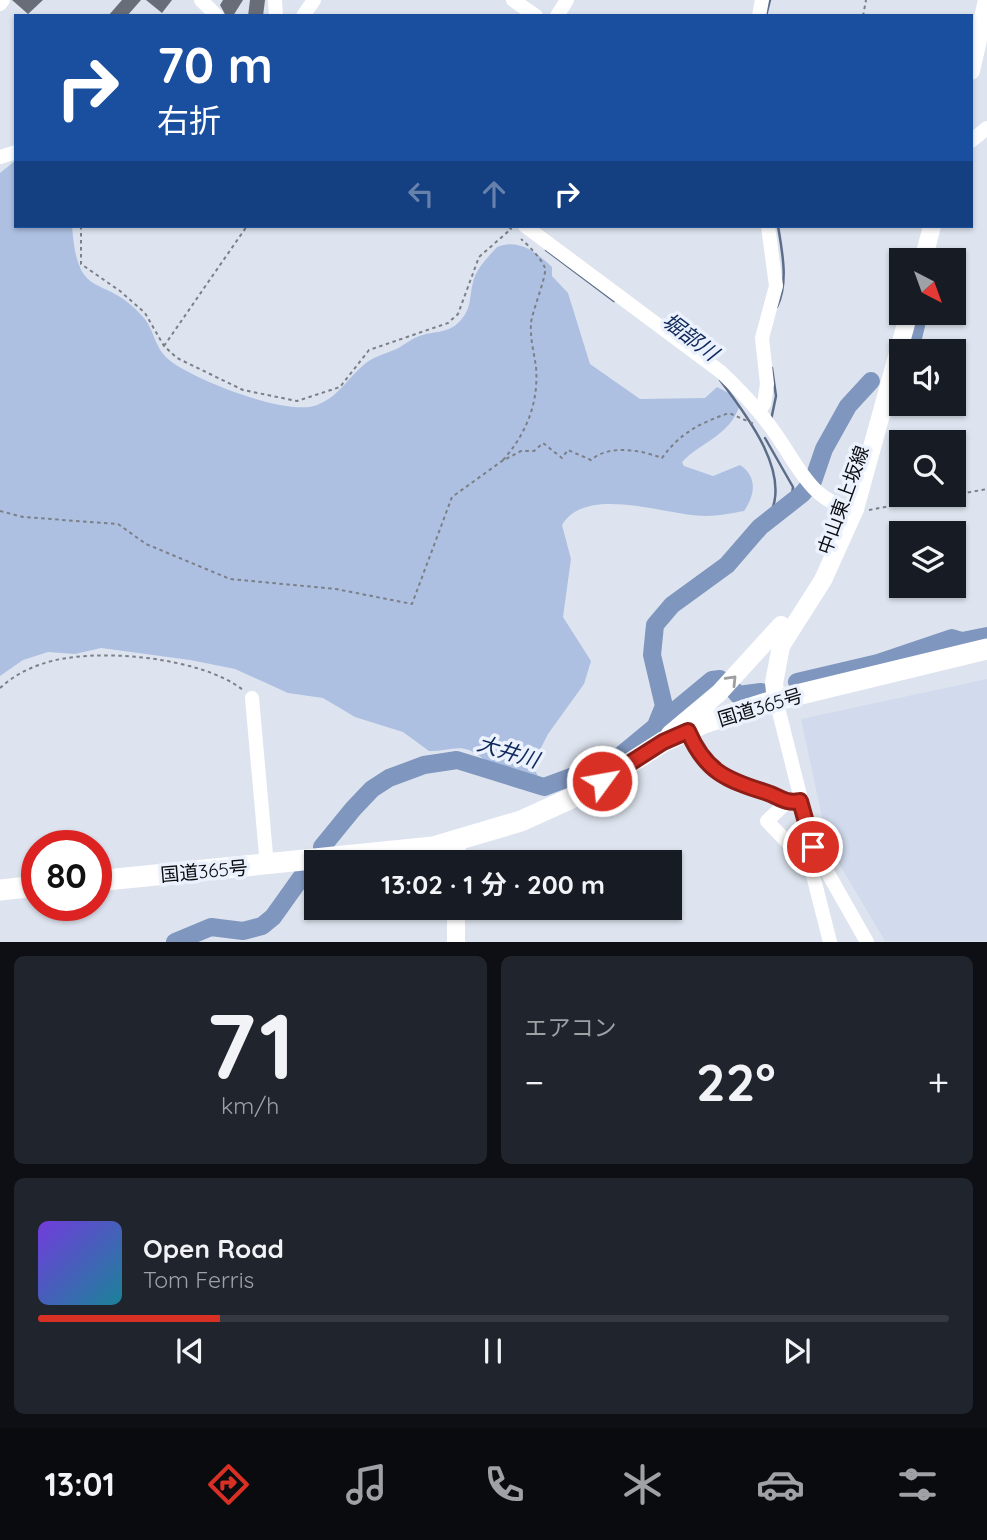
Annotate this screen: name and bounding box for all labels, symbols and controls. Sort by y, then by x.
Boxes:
text: 70 m [157,34,273,95]
icon: right [42,42,133,133]
text: 右折 [157,100,221,140]
icon: left [402,175,440,213]
icon: ahead [475,175,513,213]
icon: right [548,175,586,213]
north arrow [889,248,966,326]
map controls [889,248,966,598]
water label: 堀部川 [658,307,725,367]
button: sound [889,339,966,416]
button: search [889,430,966,507]
street label: 中山東上坂線 [812,442,874,558]
button: layers [889,521,966,598]
one-way arrow [723,675,736,688]
street label: 国道365号 [715,683,805,731]
water label: 大井川 [474,729,544,773]
position arrow [565,744,639,818]
pin [783,817,843,877]
icon: arrive [794,828,832,866]
speed limit sign: 80 [21,830,112,921]
street label: 国道365号 [159,855,249,887]
text: 13:02 · 1 分 · 200 m [381,868,605,901]
text: 71 [206,988,295,1102]
text: エアコン [525,1013,617,1042]
text: 22° [696,1049,776,1114]
text: − [525,1058,544,1106]
text: + [928,1058,949,1106]
text: km/h [221,1091,279,1120]
text: Open Road [143,1232,284,1265]
text: Tom Ferris [143,1265,254,1294]
icon: previous [171,1332,209,1370]
icon: pause [474,1332,512,1370]
icon: next [778,1332,816,1370]
icon: directions [204,1460,253,1509]
icon: music [342,1460,391,1509]
icon: phone [480,1460,529,1509]
icon: climate [618,1460,667,1509]
icon: car [756,1460,805,1509]
icon: filters [893,1460,942,1509]
text: 13:01 [44,1464,115,1504]

